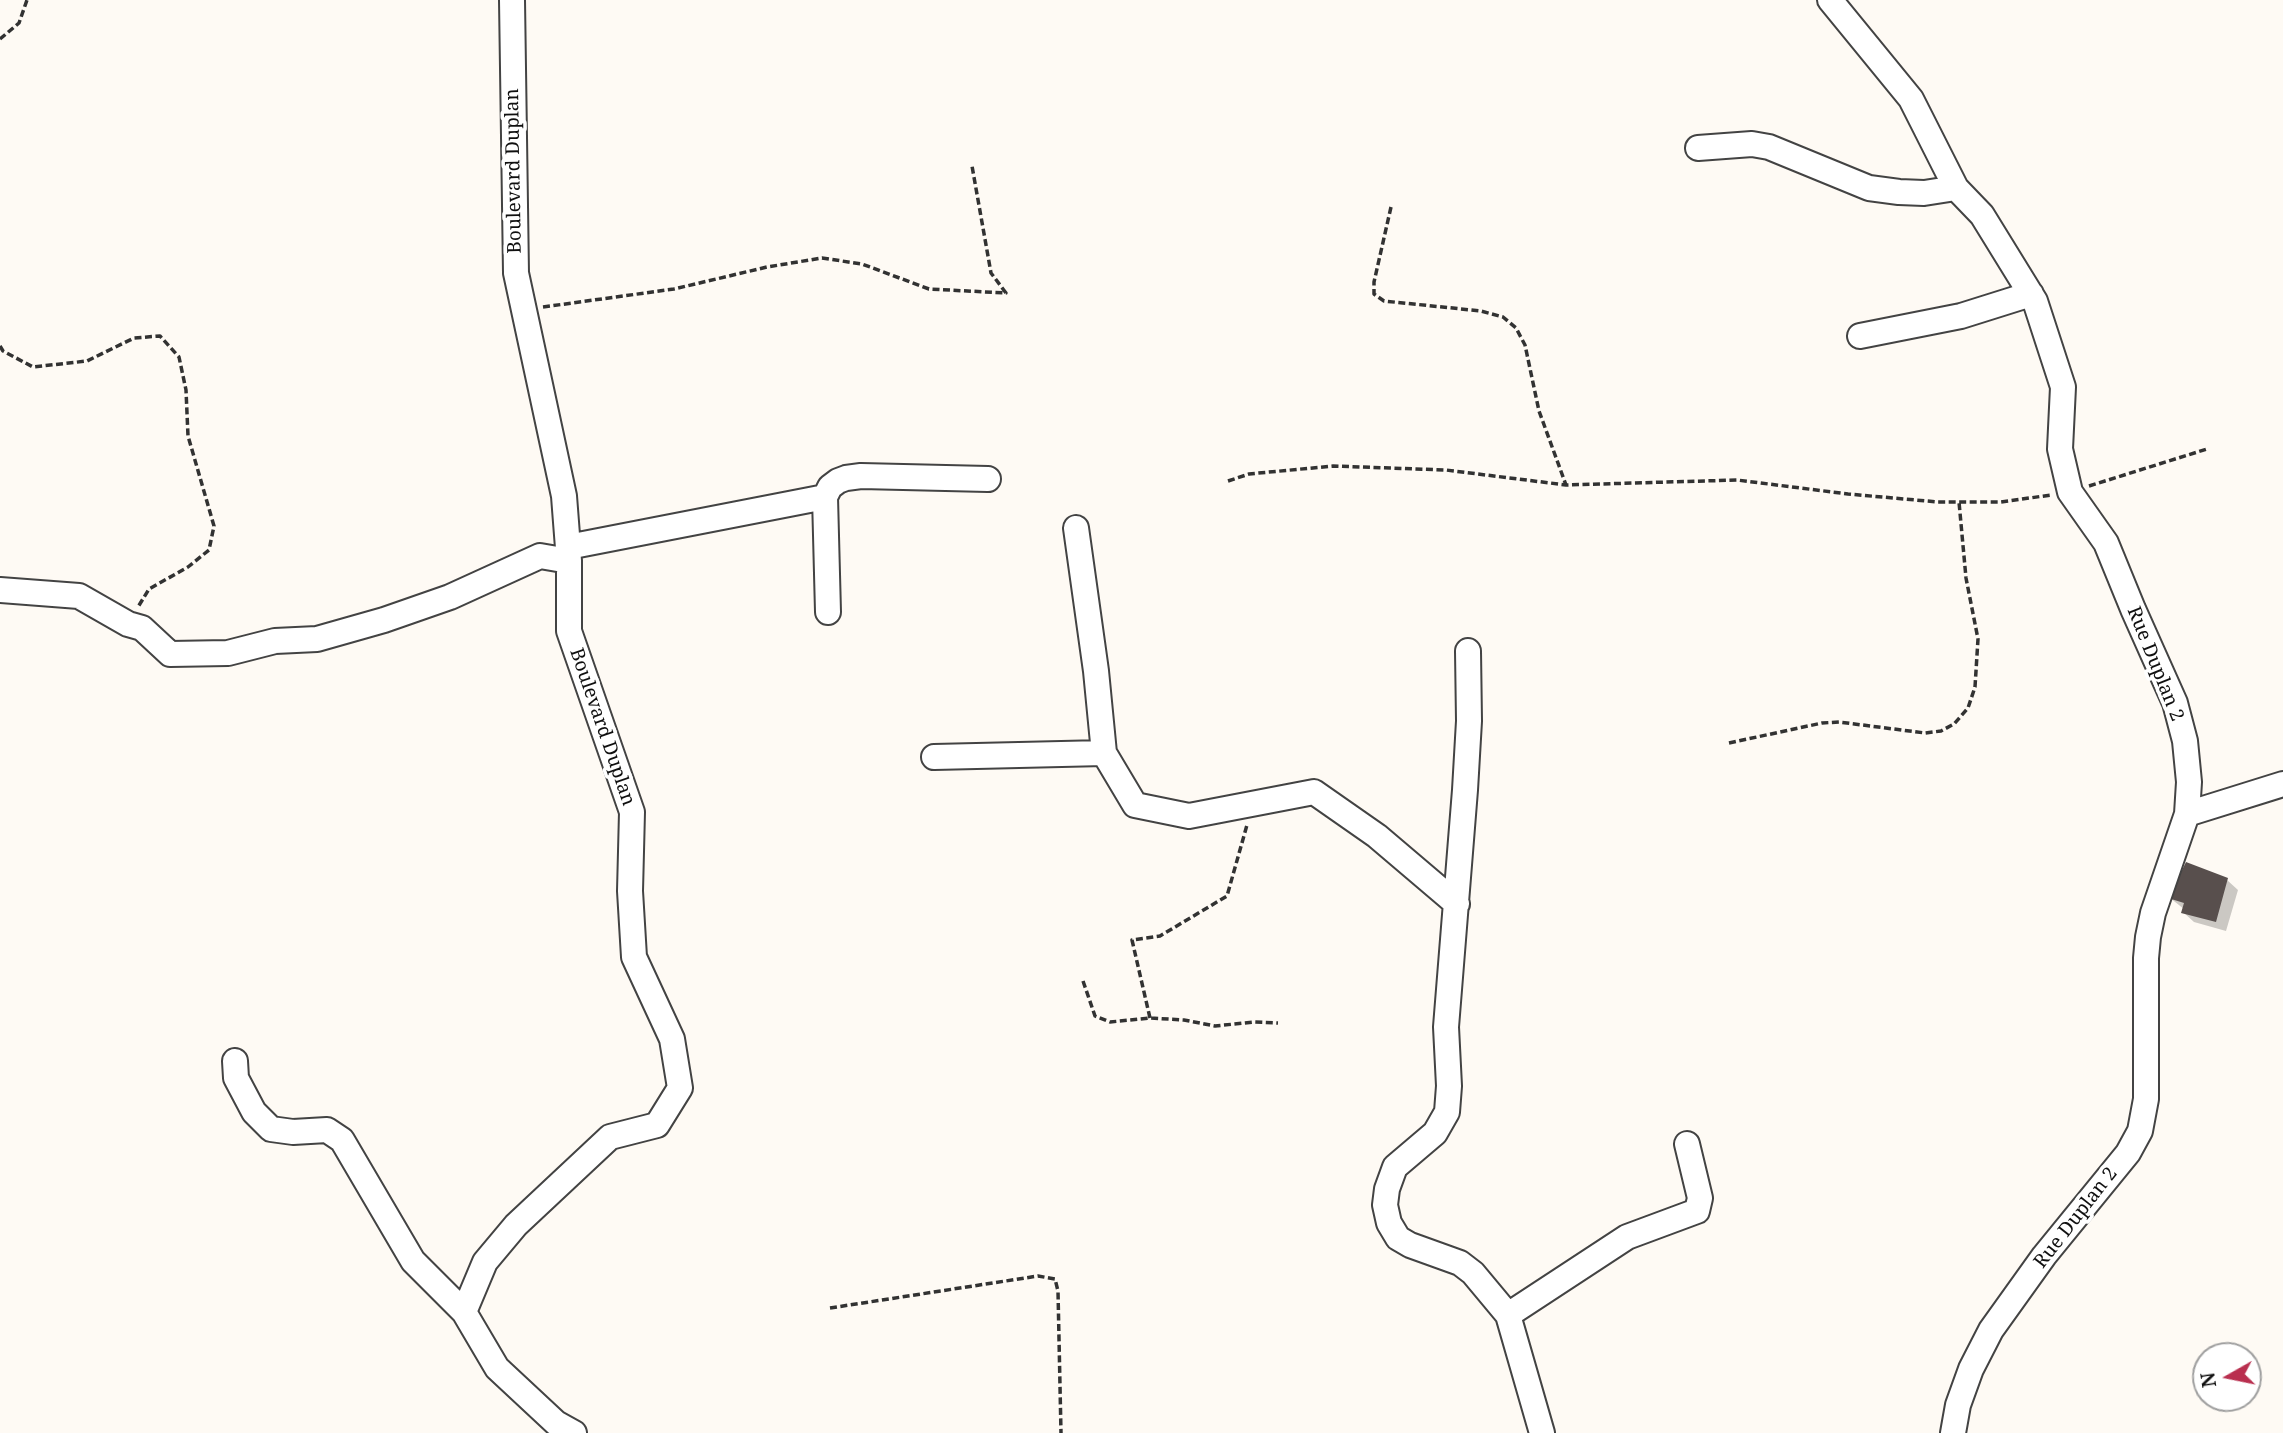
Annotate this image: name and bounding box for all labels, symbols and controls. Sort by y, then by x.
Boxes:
street label: Boulevard Duplan [501,88,527,254]
street label: Rue Duplan 2 [2122,603,2188,725]
street label: Boulevard Duplan [564,645,640,809]
street label: Rue Duplan 2 [2030,1163,2122,1273]
north arrow [2192,1342,2262,1412]
text: N [2194,1371,2222,1389]

